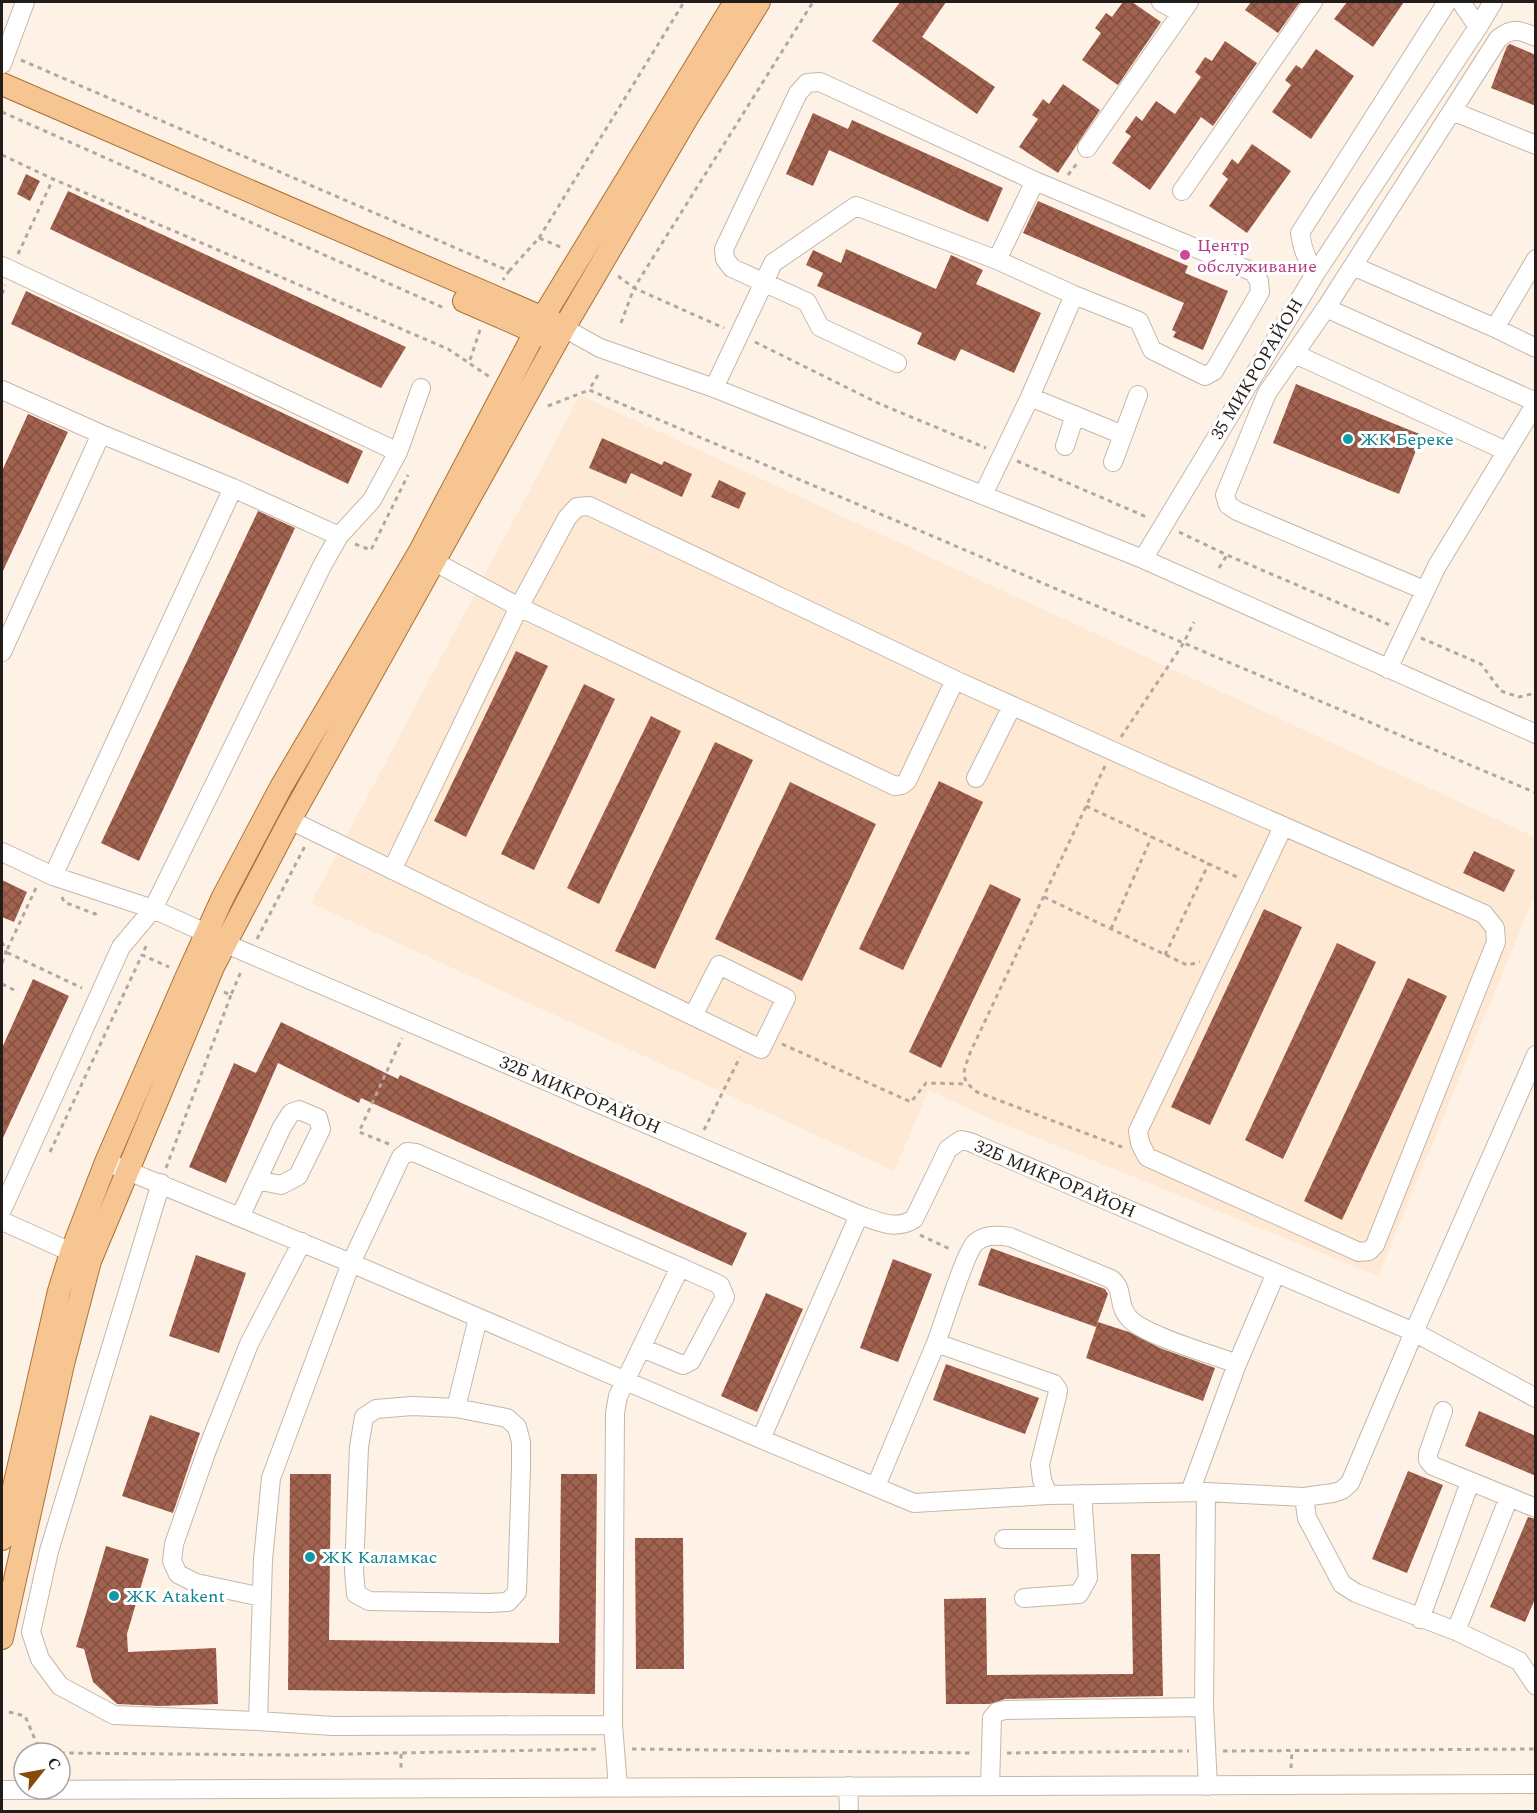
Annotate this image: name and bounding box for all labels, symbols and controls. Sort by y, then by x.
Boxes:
place label: Центр обслуживание [1197,232,1317,280]
marker: Центр обслуживание [1178,248,1192,262]
street label: 35 МИКРОРАЙОН [1204,293,1310,445]
place label: ЖК Береке [1360,426,1454,453]
marker: ЖК Береке [1341,432,1355,446]
street label: 32Б МИКРОРАЙОН [495,1049,665,1141]
street label: 32Б МИКРОРАЙОН [970,1133,1140,1225]
place label: ЖК Каламкас [322,1544,437,1571]
marker: ЖК Каламкас [303,1550,317,1564]
place label: ЖК Atakent [126,1583,225,1610]
marker: ЖК Atakent [107,1589,121,1603]
north arrow [12,1741,72,1801]
text: С [41,1753,67,1775]

